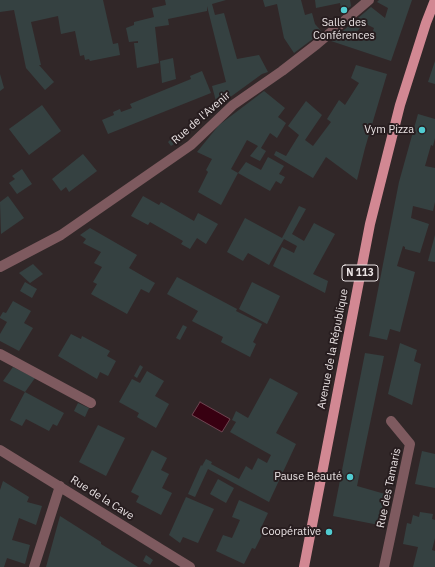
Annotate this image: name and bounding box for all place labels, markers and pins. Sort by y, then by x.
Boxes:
marker: Salle des Conférences [339,5,349,15]
place label: Salle des Conférences [313,16,375,42]
place label: Vym Pizza [364,123,414,137]
marker: Vym Pizza [417,125,427,135]
place label: Pause Beauté [274,470,342,484]
marker: Pause Beauté [345,472,355,482]
place label: Coopérative [262,525,321,539]
marker: Coopérative [324,527,334,537]

